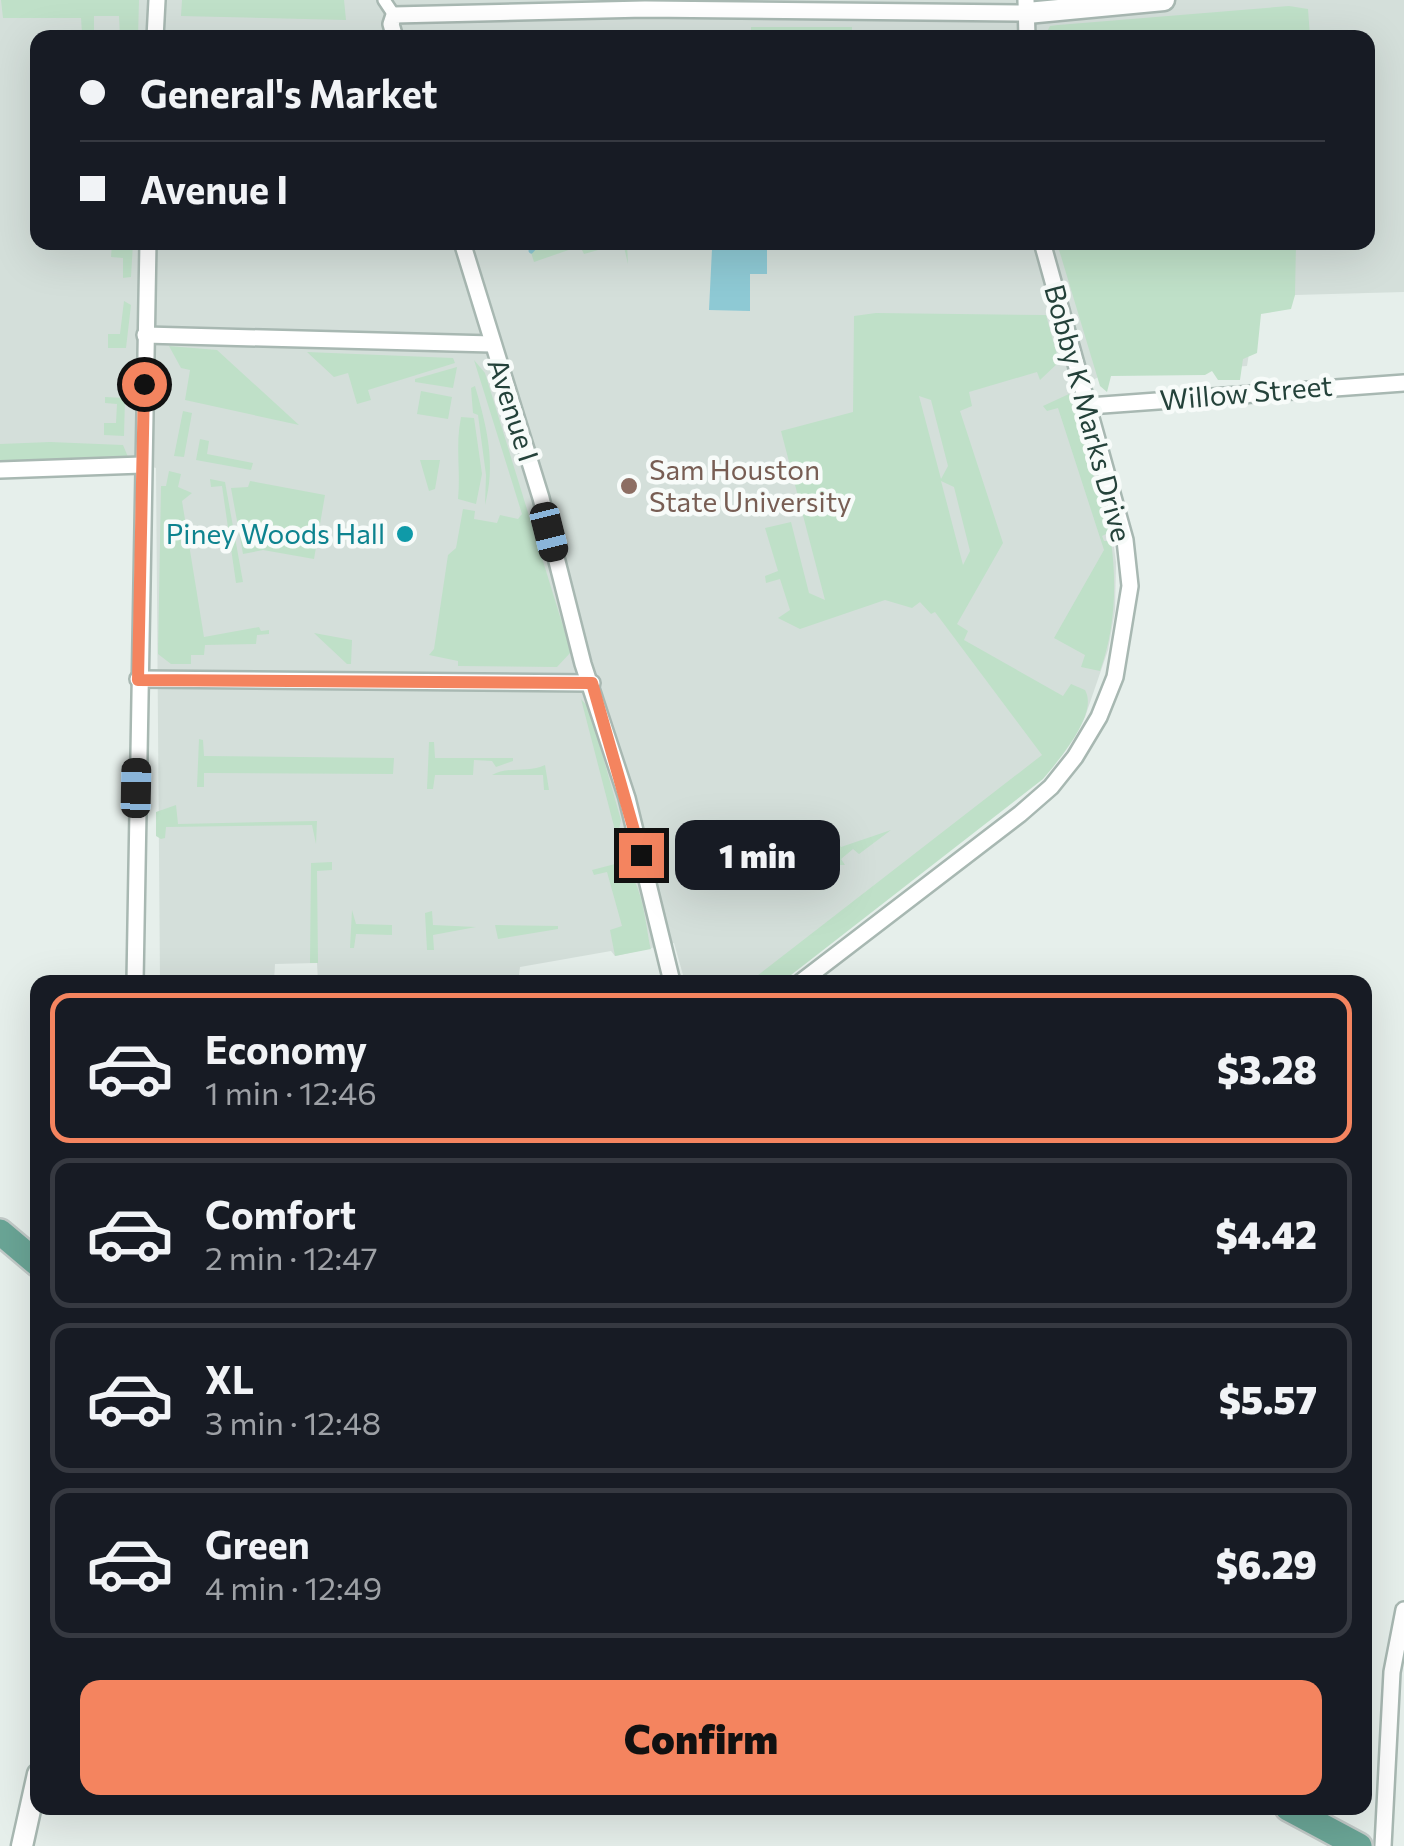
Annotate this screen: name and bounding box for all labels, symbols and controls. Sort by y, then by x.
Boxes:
text: General's Market [140,69,438,116]
text: Avenue I [140,165,288,212]
street label: Bobby K Marks Drive [1038,280,1140,545]
street label: Avenue I [481,354,547,466]
route start [122,362,167,407]
street label: Willow Street [1158,368,1334,416]
place label: Sam Houston State University [649,452,852,518]
marker: Sam Houston State University [618,475,640,497]
car [527,499,571,565]
place label: Piney Woods Hall [166,516,385,550]
marker: Piney Woods Hall [394,523,416,545]
car [120,758,152,818]
callout: 1 min [676,820,841,890]
route end [619,833,664,878]
text: 1 min [719,835,796,875]
icon: car [85,1023,175,1113]
text: Economy [205,1025,367,1072]
text: $3.28 [1217,1045,1317,1092]
text: 1 min · 12:46 [205,1072,377,1112]
icon: car [85,1188,175,1278]
text: Comfort [205,1190,356,1237]
text: $4.42 [1215,1210,1317,1257]
text: 2 min · 12:47 [205,1237,378,1277]
icon: car [85,1353,175,1443]
text: XL [205,1355,254,1402]
text: $5.57 [1219,1375,1317,1422]
text: 3 min · 12:48 [205,1402,381,1442]
icon: car [85,1518,175,1608]
text: Green [205,1520,310,1567]
text: $6.29 [1216,1540,1317,1587]
text: 4 min · 12:49 [205,1567,382,1607]
button: Confirm [80,1680,1322,1795]

